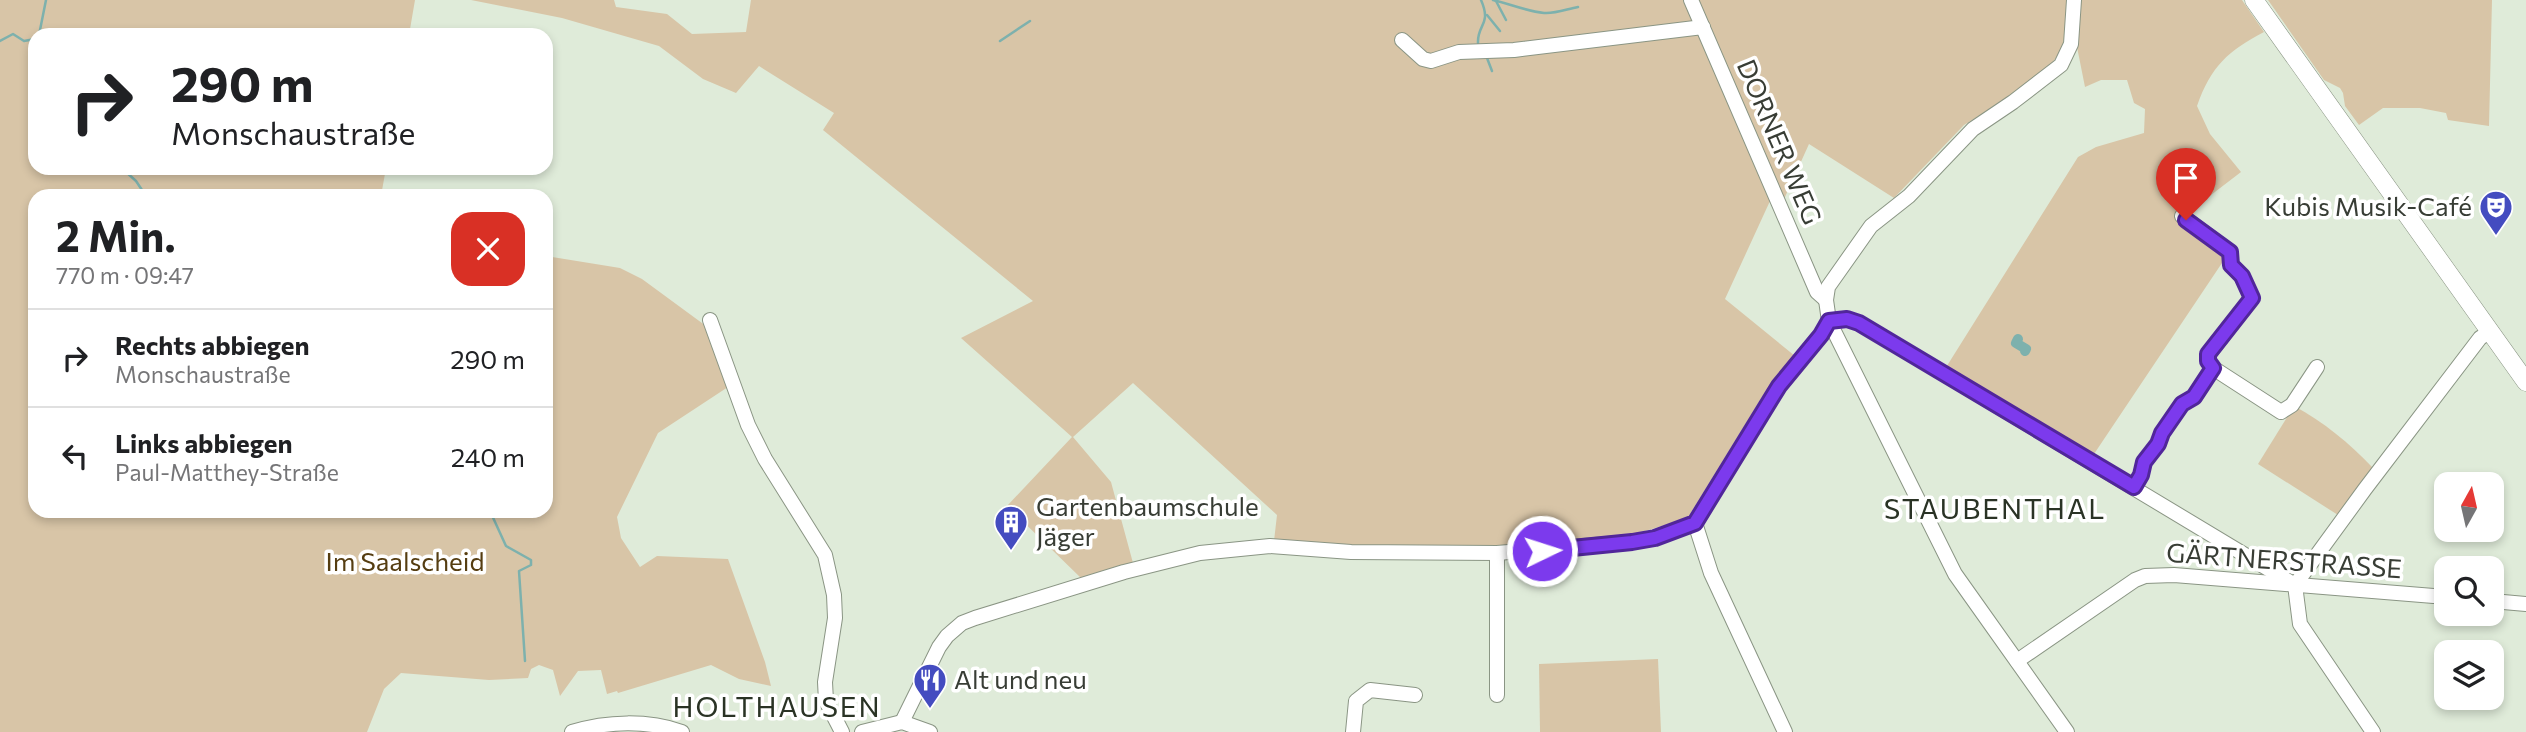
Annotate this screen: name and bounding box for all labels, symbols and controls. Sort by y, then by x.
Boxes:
text: 290 m [171,52,313,112]
street label: DORNER WEG [1732,54,1829,229]
icon: right [56,56,147,147]
text: Monschaustraße [171,112,415,152]
pin [2156,148,2216,220]
icon: arrive [2167,159,2205,197]
theatre icon: Kubis Musik-Café [2477,188,2515,237]
place label: Kubis Musik-Café [2264,190,2472,221]
text: 2 Min. [56,209,176,261]
button: close [451,212,525,286]
text: 770 m · 09:47 [56,261,194,289]
text: Rechts abbiegen [115,329,310,360]
icon: right [56,339,94,377]
text: 290 m [450,343,525,374]
text: Monschaustraße [115,360,291,388]
text: Links abbiegen [115,427,293,458]
icon: left [56,437,94,475]
text: 240 m [451,441,525,472]
text: Paul-Matthey-Straße [115,458,339,486]
north arrow [2434,472,2504,542]
map controls [2434,472,2504,710]
place label: Gartenbaumschule Jäger [1036,490,1259,551]
district label: STAUBENTHAL [1884,491,2106,525]
building icon: Gartenbaumschule Jäger [992,503,1030,552]
position arrow [1505,514,1579,588]
street label: GÄRTNERSTRASSE [2165,536,2403,583]
park label: Im Saalscheid [326,545,484,576]
button: search [2434,556,2504,626]
button: layers [2434,640,2504,710]
restaurant icon: Alt und neu [911,661,949,710]
place label: Alt und neu [954,663,1087,694]
district label: HOLTHAUSEN [672,689,882,723]

